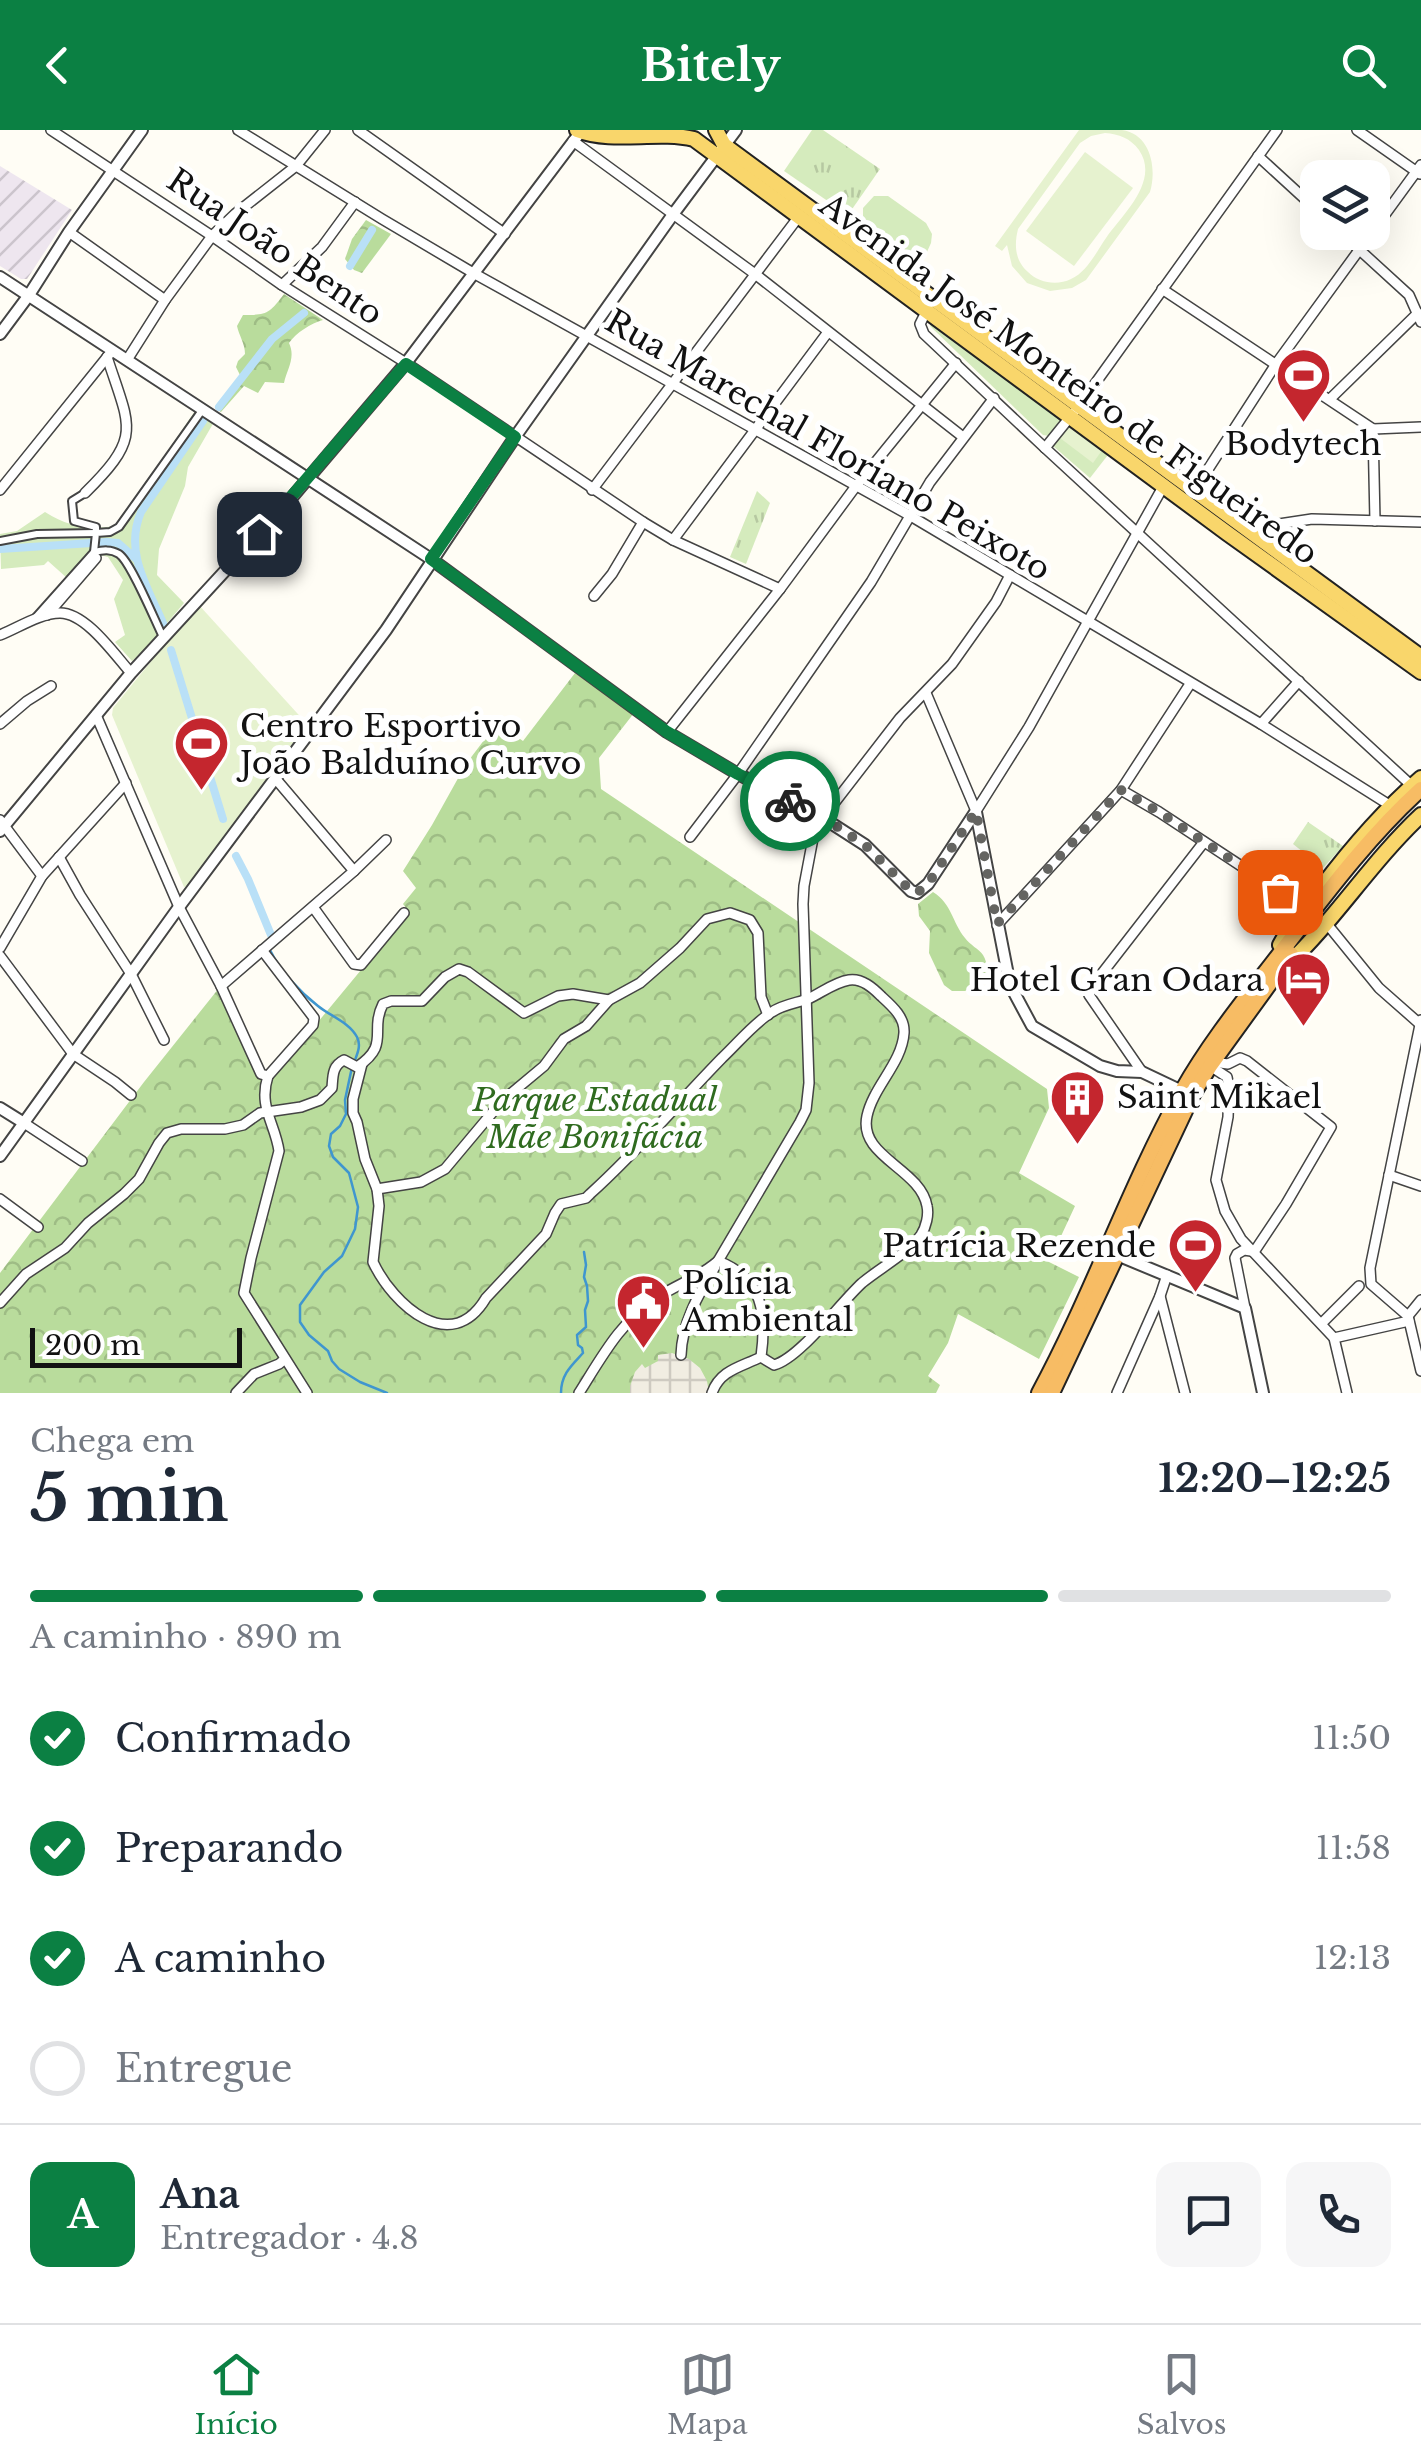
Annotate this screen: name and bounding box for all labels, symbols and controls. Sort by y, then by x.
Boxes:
text: Bitely [640,37,781,93]
icon: back [30,38,85,93]
icon: search [1336,38,1391,93]
street label: Rua João Bento [159,160,391,334]
map controls [1300,160,1390,250]
button: layers [1300,160,1390,250]
street label: Avenida José Monteiro de Figueiredo [811,184,1326,573]
street label: Rua Marechal Floriano Peixoto [598,301,1058,589]
sports icon: Bodytech [1273,345,1333,424]
place label: Bodytech [1225,424,1381,464]
pin [217,492,302,577]
icon: home [232,507,287,562]
place label: Centro Esportivo João Balduíno Curvo [236,706,581,783]
sports icon: Centro Esportivo João Balduíno Curvo [171,714,231,793]
courier [740,751,840,851]
icon: bike [763,774,818,829]
pin [1238,850,1323,935]
icon: bag [1253,865,1308,920]
hotel icon: Hotel Gran Odara [1273,950,1333,1029]
place label: Hotel Gran Odara [970,960,1264,1000]
building icon: Saint Mikael [1048,1067,1108,1146]
place label: Saint Mikael [1117,1077,1322,1117]
park label: Parque Estadual Mãe Bonifácia [472,1080,718,1157]
sports icon: Patrícia Rezende [1165,1216,1225,1295]
place label: Patrícia Rezende [882,1226,1156,1266]
place label: Polícia Ambiental [681,1263,854,1340]
public building icon: Polícia Ambiental [613,1271,673,1350]
scale bar [30,1323,242,1368]
text: 200 m [45,1328,140,1363]
text: Chega em [30,1421,194,1461]
text: 12:20–12:25 [1158,1455,1391,1502]
text: 5 min [30,1458,229,1539]
text: A caminho · 890 m [30,1617,342,1657]
icon: check [30,1711,85,1766]
text: Confirmado [115,1715,352,1762]
text: 11:50 [1312,1718,1391,1758]
icon: check [30,1821,85,1876]
text: Preparando [115,1825,343,1872]
text: 11:58 [1316,1828,1391,1868]
icon: check [30,1931,85,1986]
text: A caminho [115,1935,326,1982]
text: 12:13 [1314,1938,1391,1978]
text: Entregue [115,2045,293,2092]
button: chat [1156,2162,1261,2267]
button: phone [1286,2162,1391,2267]
text: Ana [160,2171,240,2218]
text: A [67,2191,98,2238]
text: Entregador · 4.8 [160,2218,419,2258]
tab: Início [195,2347,278,2442]
tab: Mapa [667,2347,747,2442]
tab: Salvos [1136,2347,1226,2442]

